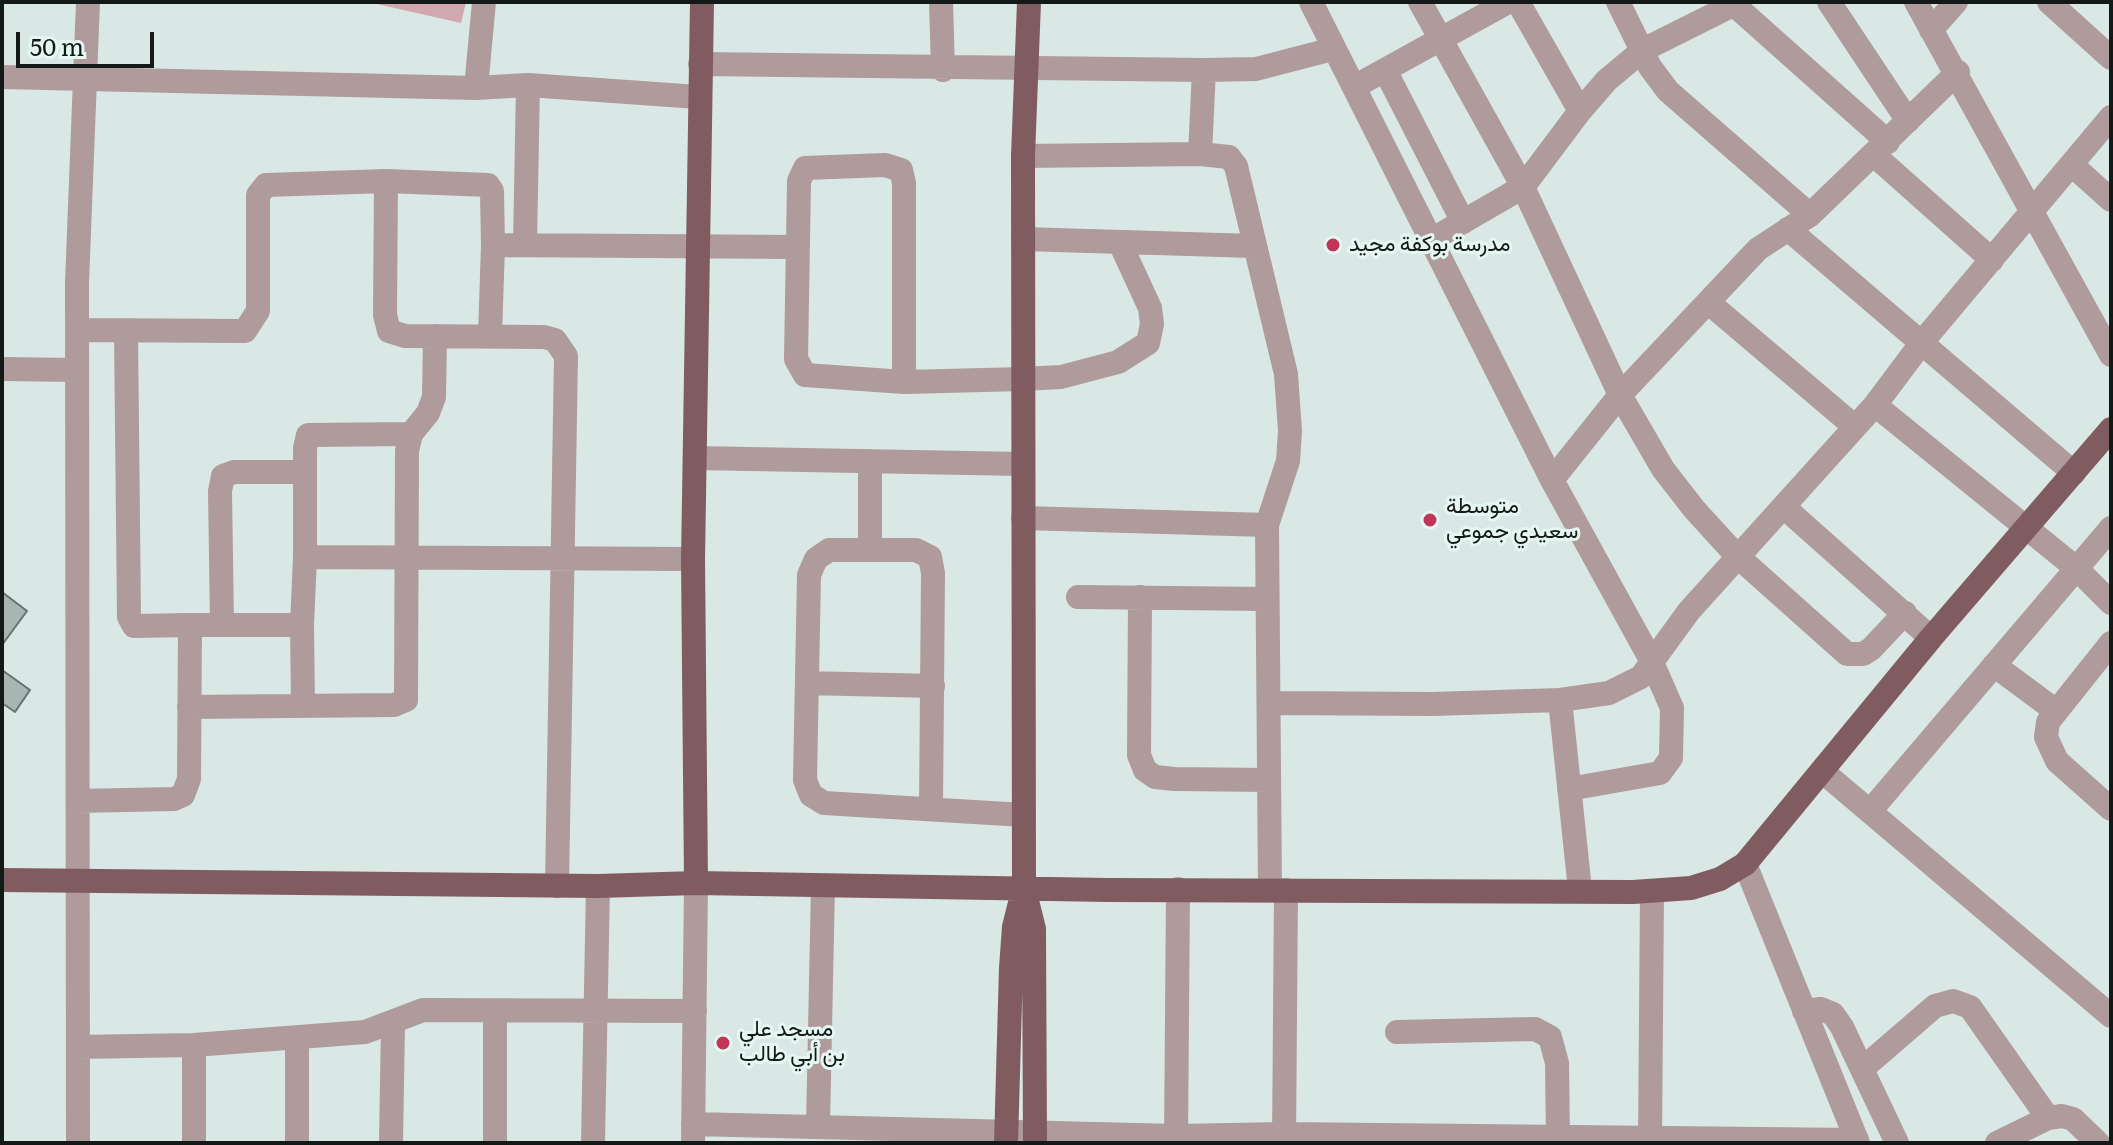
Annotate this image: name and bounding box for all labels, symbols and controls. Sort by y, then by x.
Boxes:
scale bar [20,16,158,66]
text: 50 m [30,28,84,63]
place label: مدرسة بوكفة مجيد [1349,232,1511,258]
marker: مدرسة بوكفة مجيد [1324,236,1342,254]
place label: متوسطة سعيدي جموعي [1446,494,1578,546]
marker: متوسطة سعيدي جموعي [1421,511,1439,529]
place label: مسجد علي بن أبي طالب [739,1017,845,1068]
marker: مسجد علي بن أبي طالب [714,1034,732,1052]

